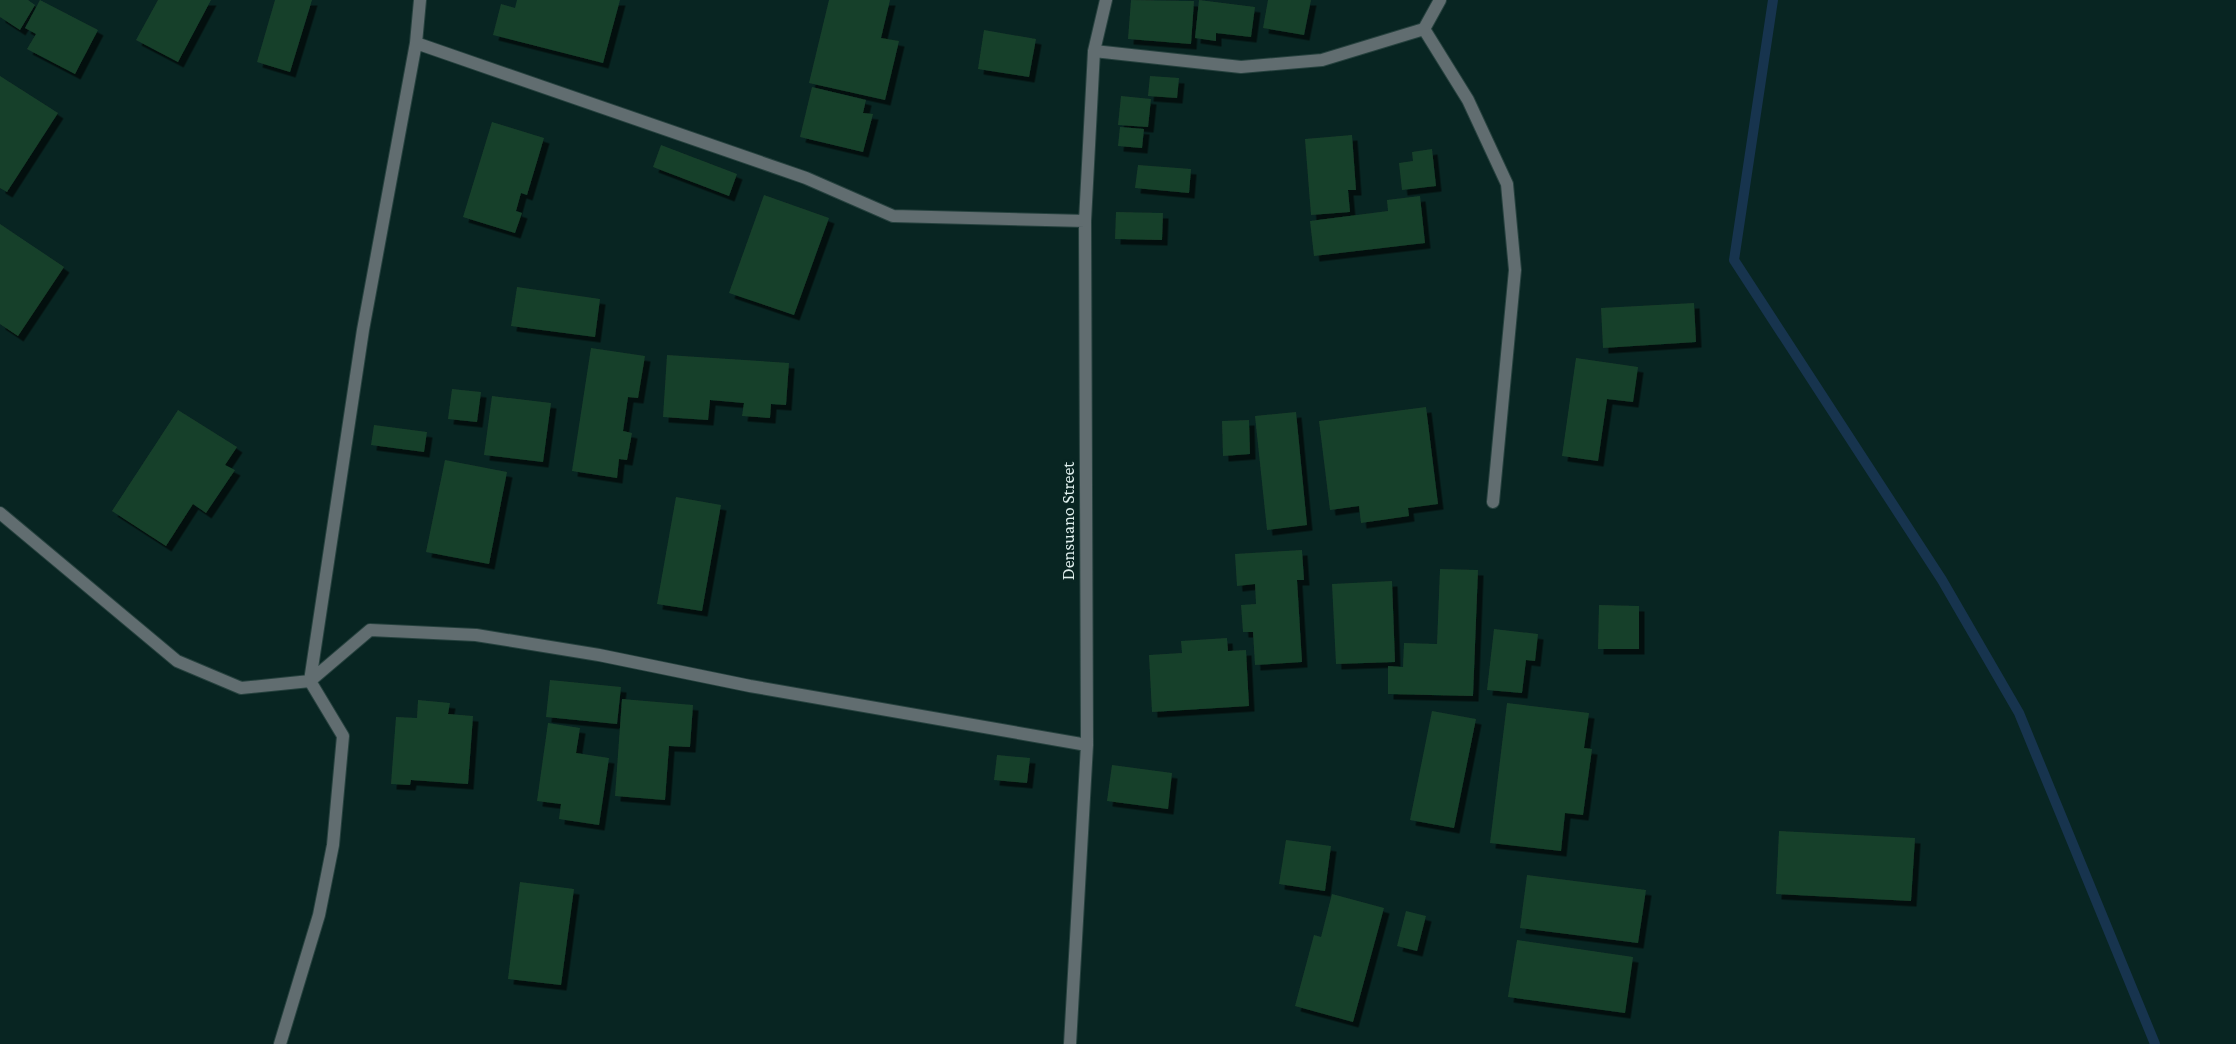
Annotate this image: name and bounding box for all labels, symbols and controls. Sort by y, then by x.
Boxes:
street label: Densuano Street [1058,461,1078,580]

